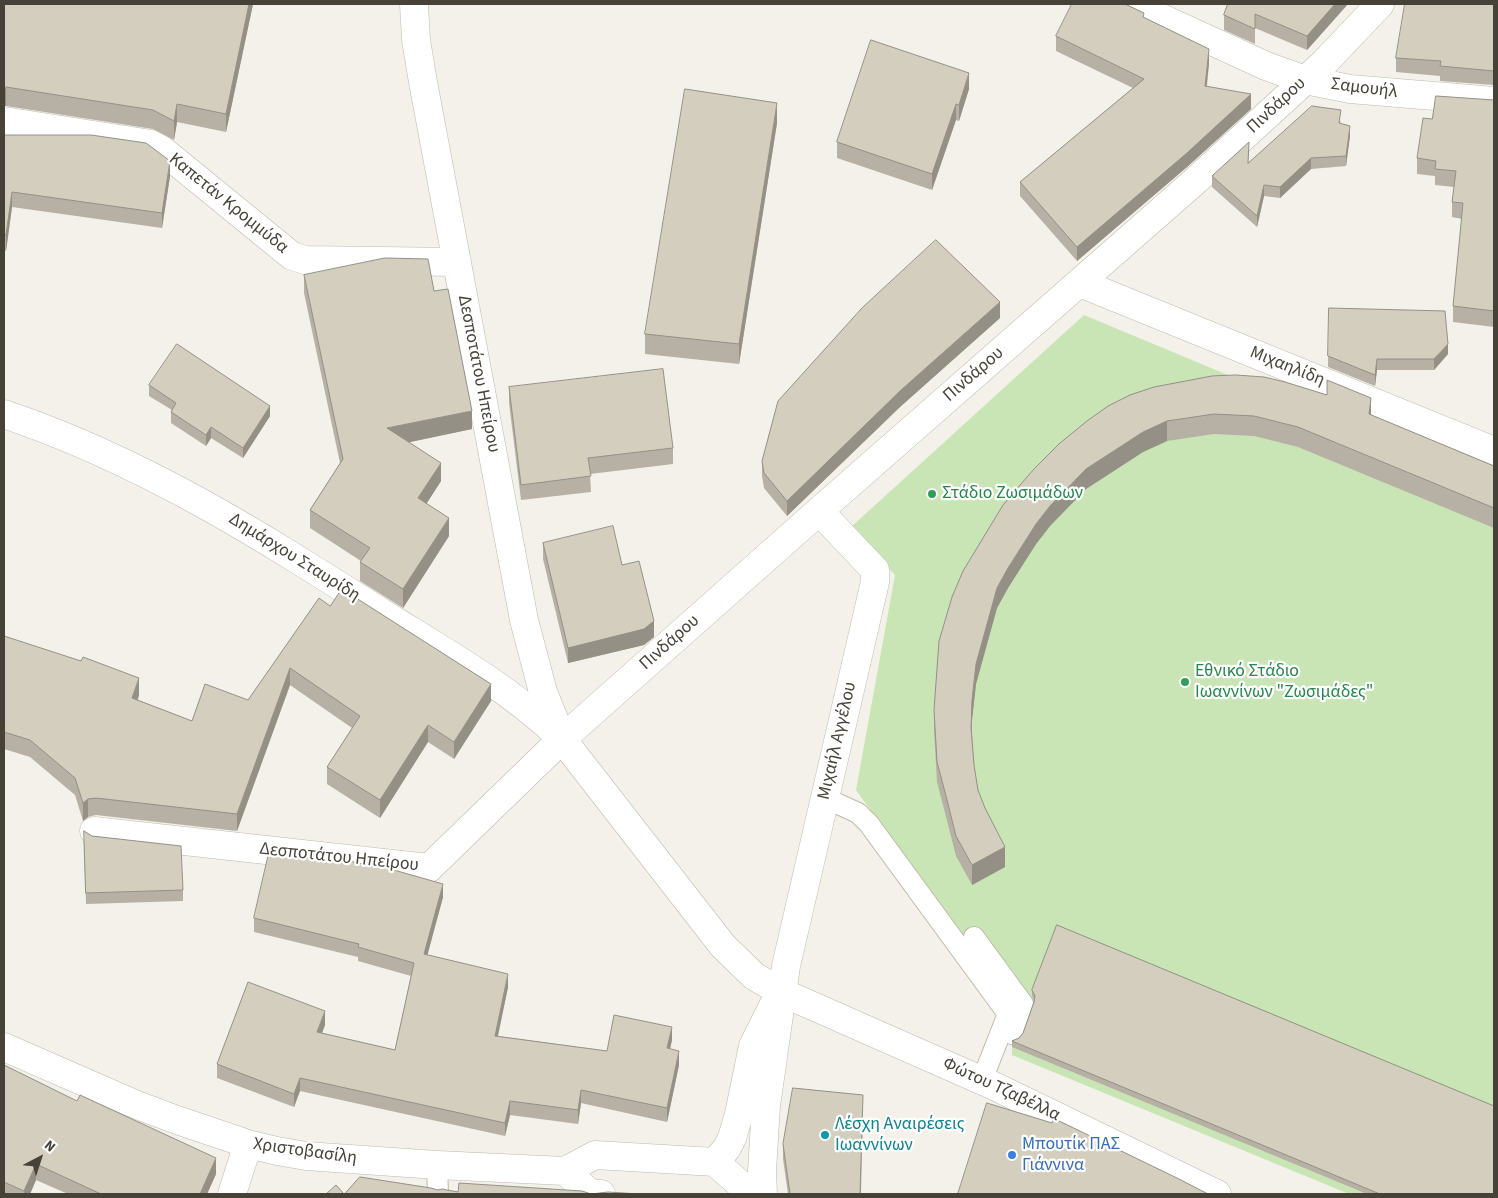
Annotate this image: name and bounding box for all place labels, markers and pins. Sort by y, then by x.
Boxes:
place label: Στάδιο Ζωσιμάδων [942,483,1083,505]
marker: Στάδιο Ζωσιμάδων [926,488,938,500]
place label: Εθνικό Στάδιο Ιωαννίνων "Ζωσιμάδες" [1195,661,1373,704]
marker: Εθνικό Στάδιο Ιωαννίνων "Ζωσιμάδες" [1179,676,1191,688]
place label: Λέσχη Αναιρέσεις Ιωαννίνων [835,1114,964,1156]
marker: Λέσχη Αναιρέσεις Ιωαννίνων [819,1129,831,1141]
place label: Μπουτίκ ΠΑΣ Γιάννινα [1022,1134,1120,1176]
marker: Μπουτίκ ΠΑΣ Γιάννινα [1006,1149,1018,1161]

